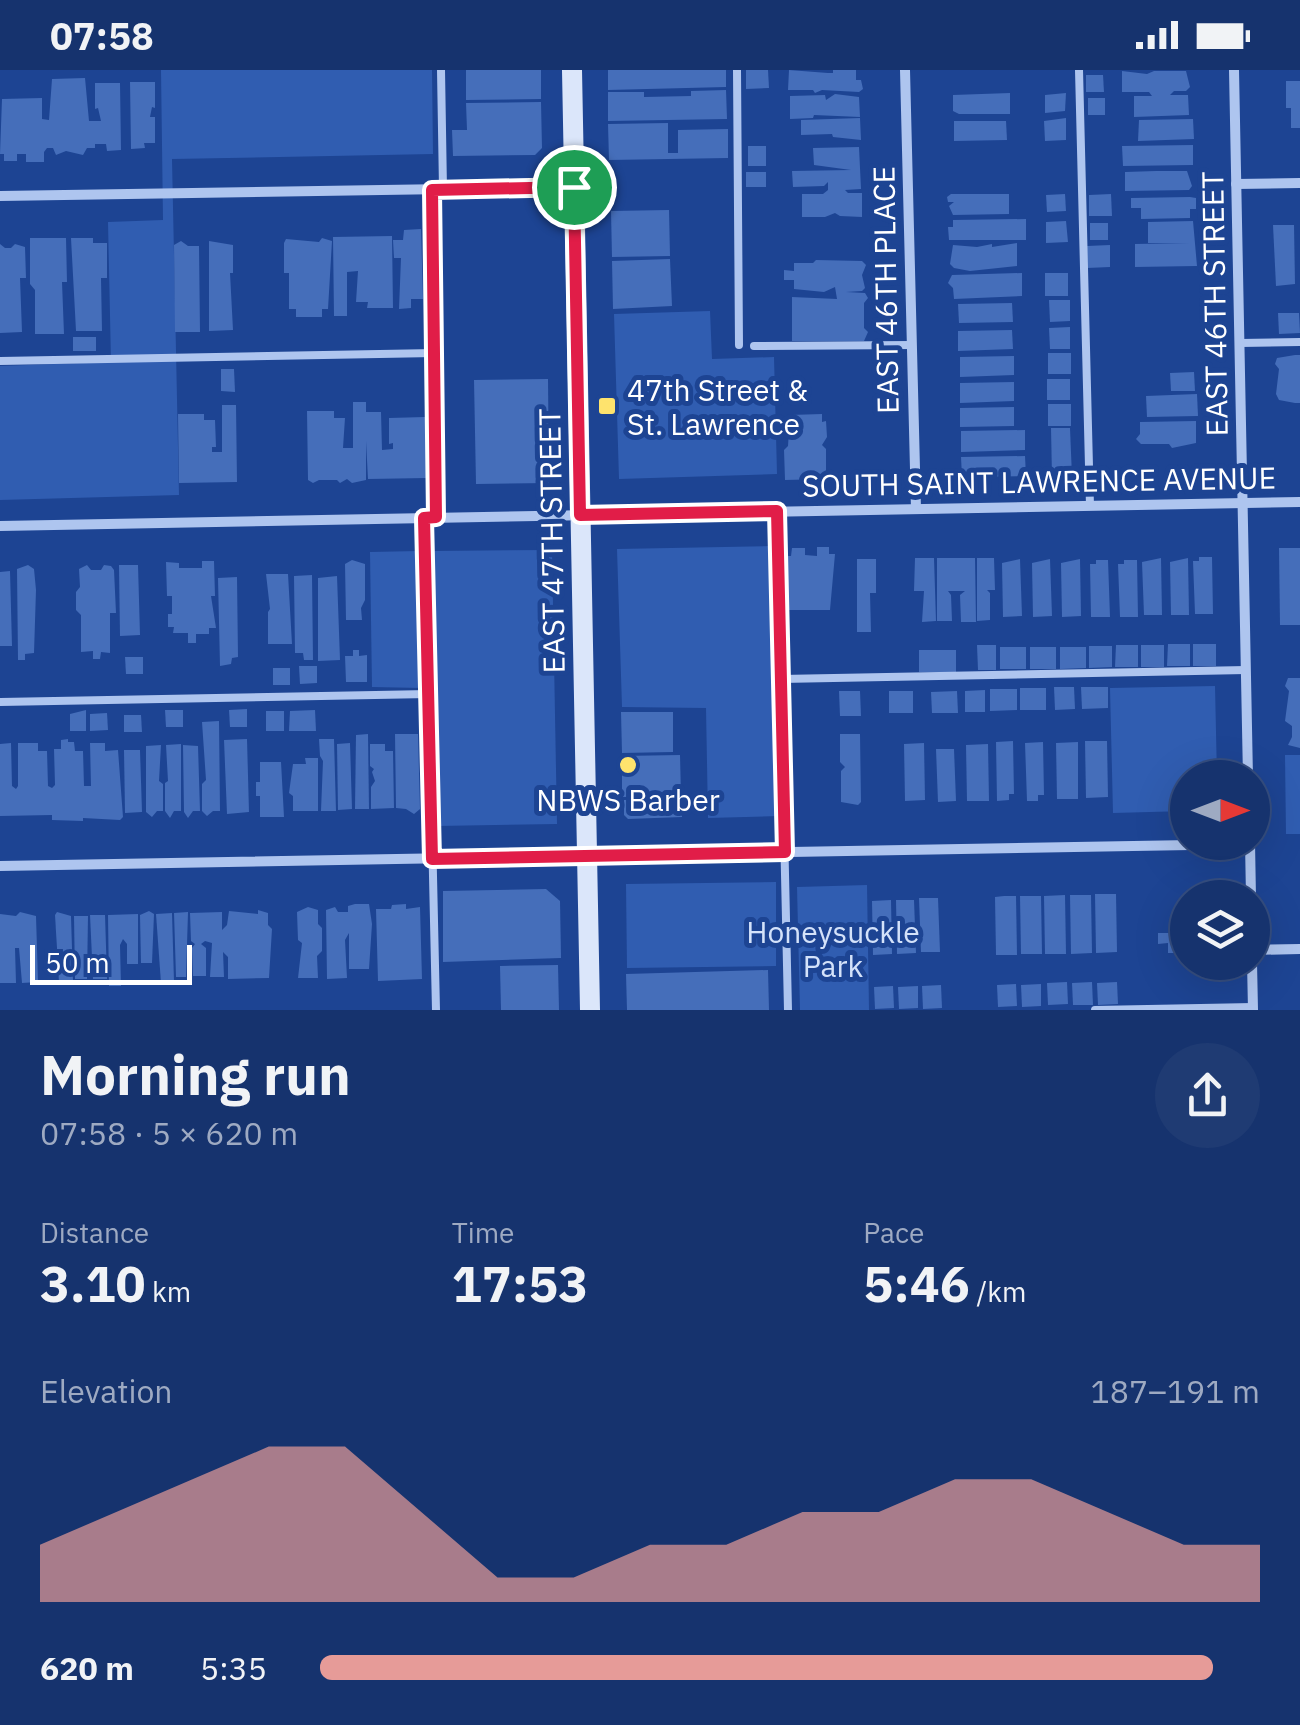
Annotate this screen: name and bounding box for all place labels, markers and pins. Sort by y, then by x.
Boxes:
pin [532,145,617,230]
place label: 47th Street & St. Lawrence [627,370,808,443]
marker: 47th Street & St. Lawrence [596,395,618,417]
marker: NBWS Barber [617,754,639,776]
place label: NBWS Barber [536,780,720,819]

